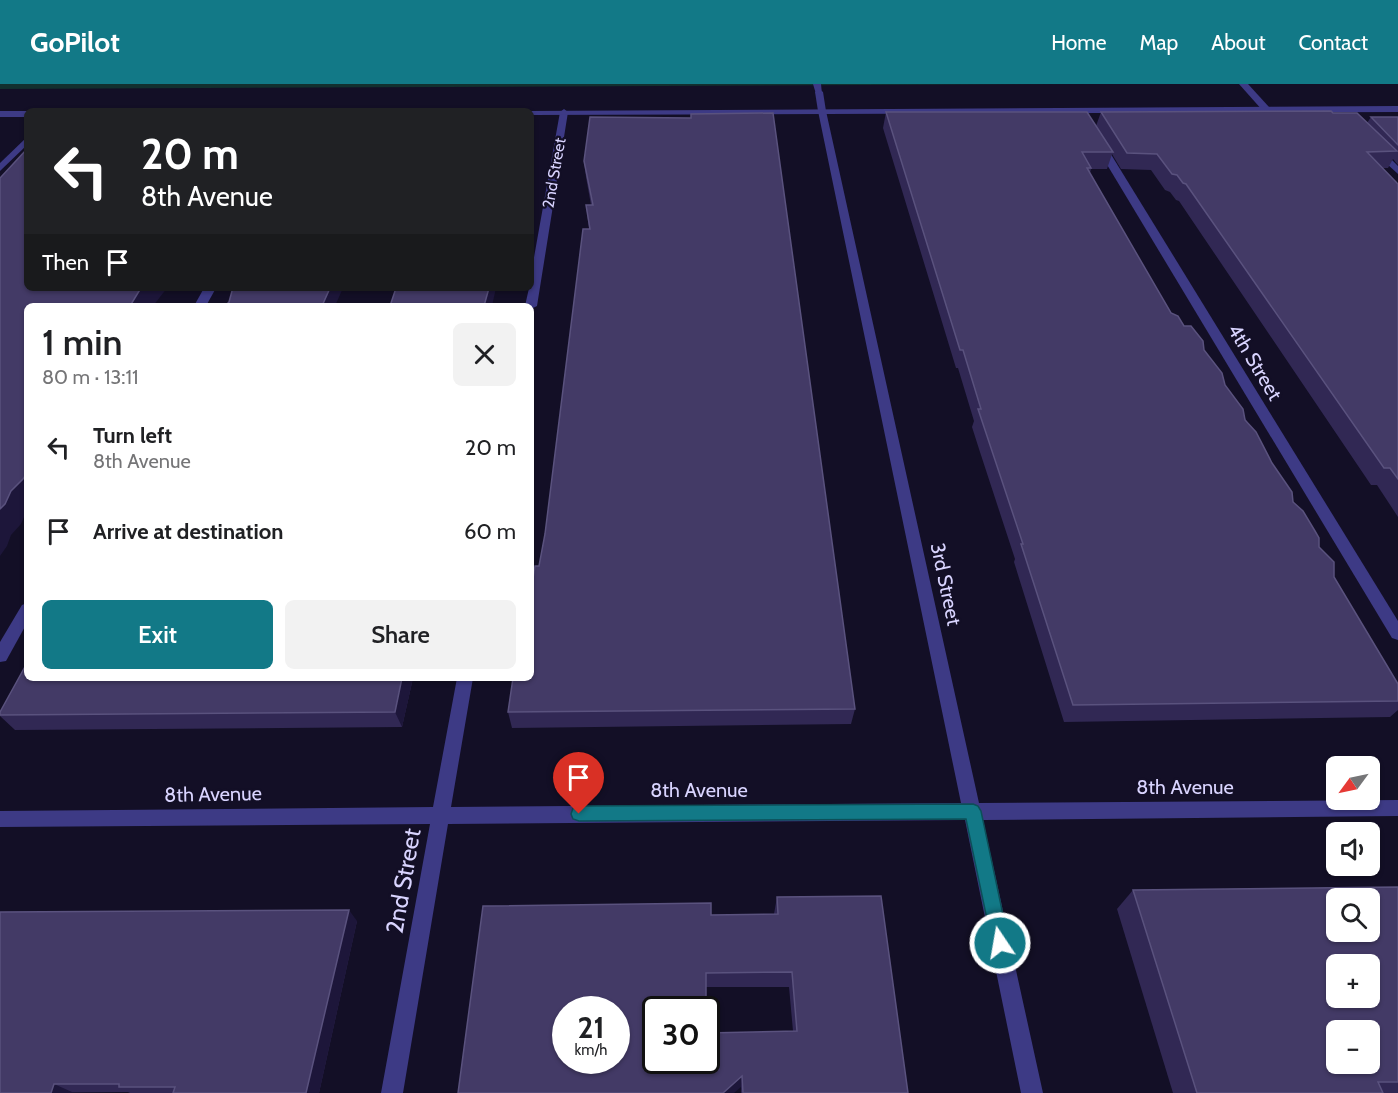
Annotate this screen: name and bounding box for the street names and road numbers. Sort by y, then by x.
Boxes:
street label: 2nd Street [538,136,570,210]
street label: 4th Street [1223,319,1287,405]
street label: 3rd Street [926,540,967,628]
street label: 8th Avenue [1136,775,1234,799]
street label: 8th Avenue [650,778,748,802]
street label: 8th Avenue [164,781,262,807]
street label: 2nd Street [379,826,427,936]

